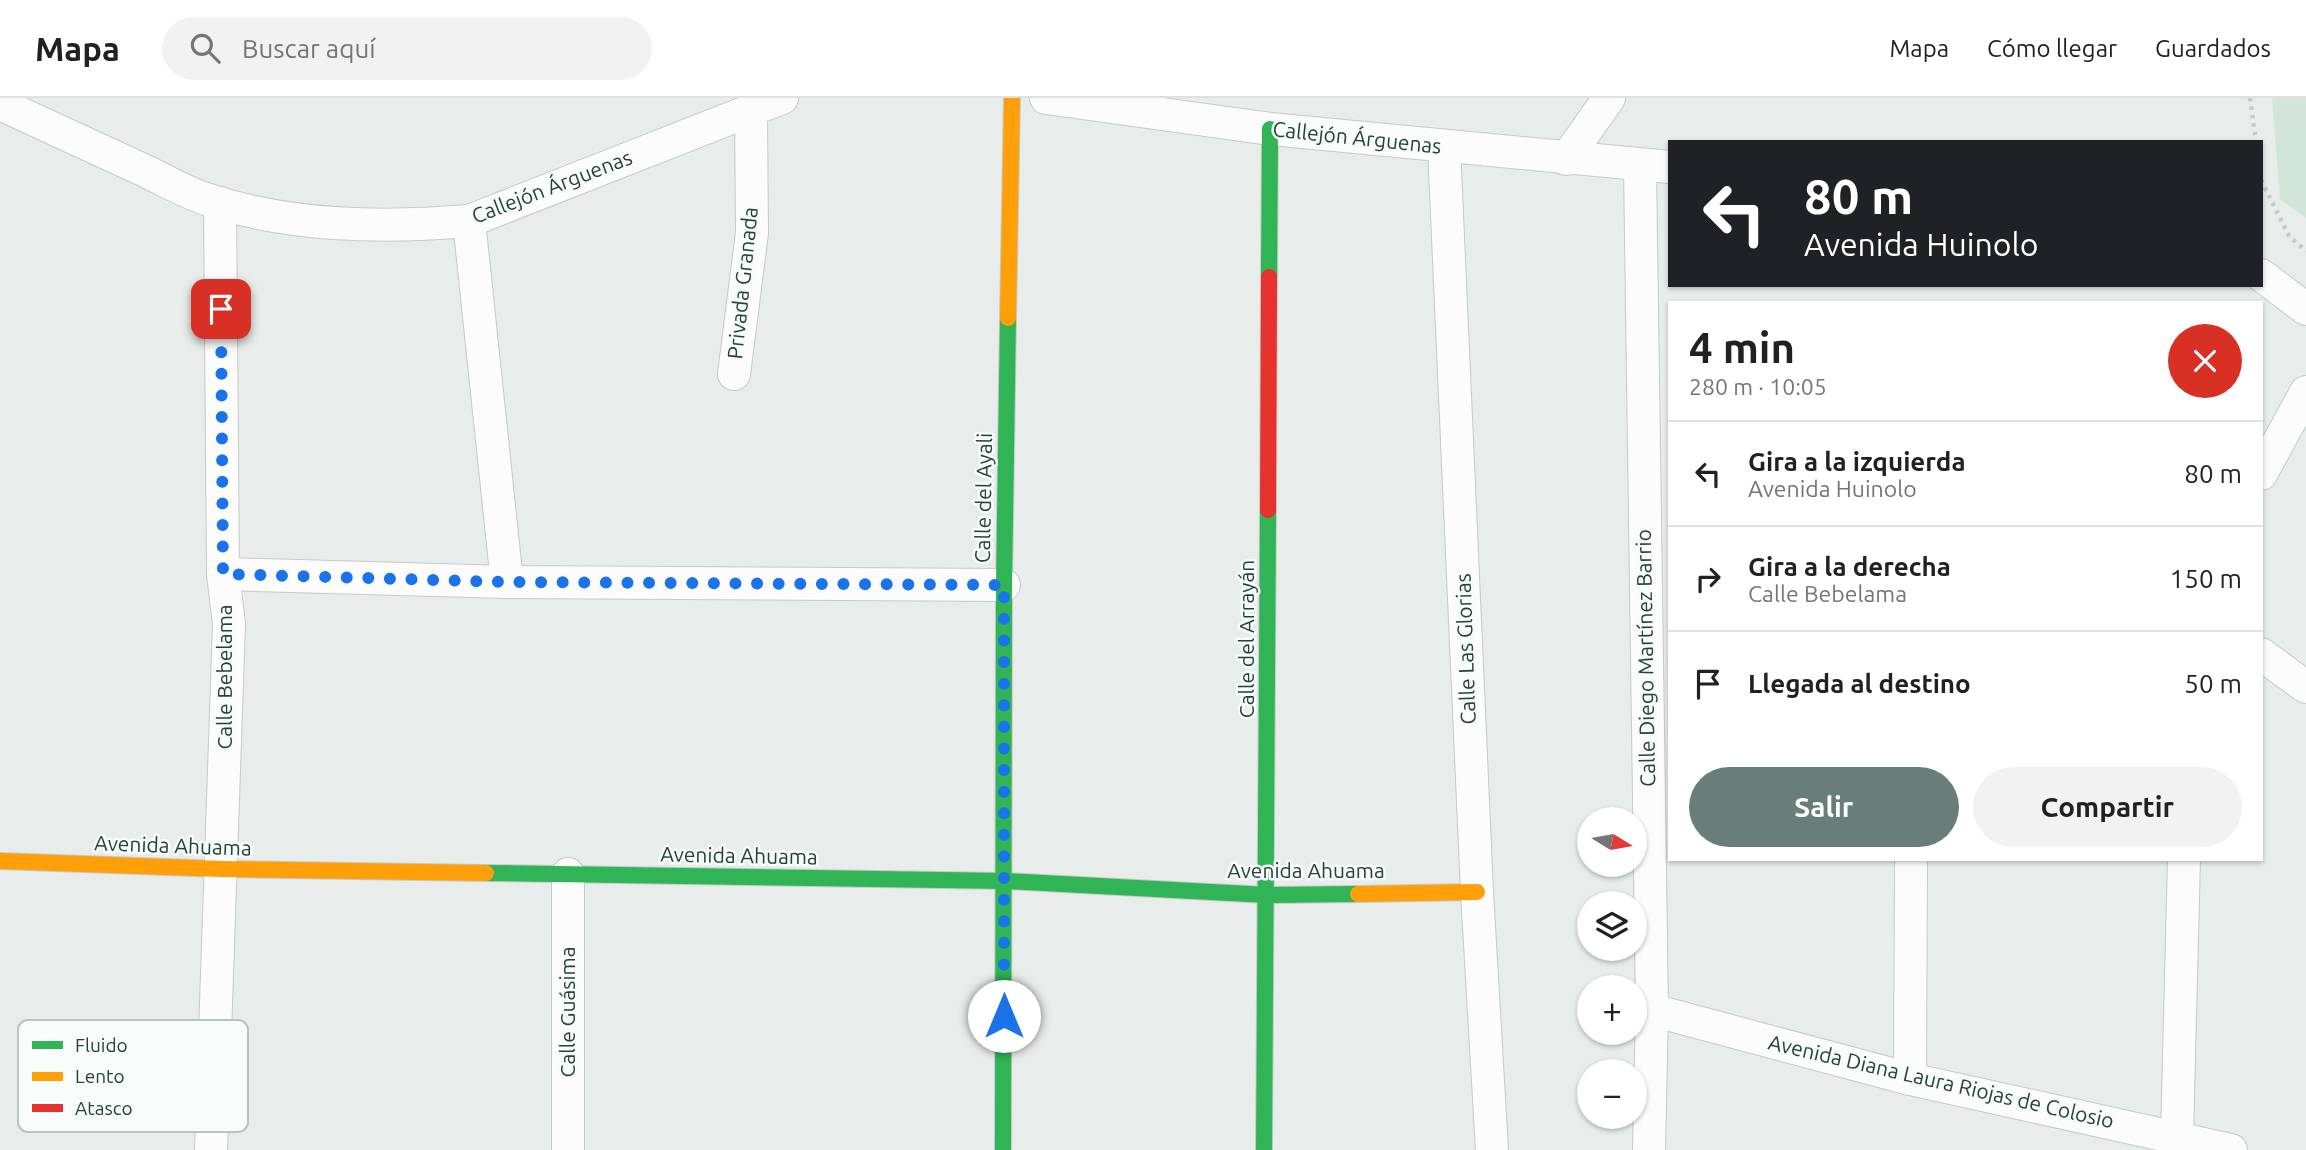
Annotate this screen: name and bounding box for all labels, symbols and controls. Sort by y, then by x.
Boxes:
search box [162,17,652,80]
icon: search [186,29,224,67]
text: Mapa [35,30,120,67]
text: Buscar aquí [242,34,376,63]
text: Mapa [1889,35,1949,62]
text: Cómo llegar [1987,35,2117,62]
text: Guardados [2155,35,2271,62]
street label: Callejón Árguenas [1272,116,1443,158]
street label: Callejón Árguenas [468,144,635,228]
icon: left [1689,168,1780,259]
text: 80 m [1804,168,1913,223]
street label: Privada Granada [722,206,762,360]
text: Avenida Huinolo [1804,226,2039,262]
pin [191,279,251,339]
icon: arrive [202,290,240,328]
text: 4 min [1689,324,1795,371]
button: close [2168,324,2242,398]
text: 280 m · 10:05 [1689,374,1827,399]
street label: Calle del Ayali [970,433,996,563]
text: Gira a la izquierda [1748,447,1966,476]
icon: left [1689,455,1727,493]
text: 80 m [2184,459,2242,488]
text: Avenida Huinolo [1748,476,1917,501]
street label: Calle Diego Martínez Barrio [1631,529,1659,787]
text: Gira a la derecha [1748,552,1951,581]
street label: Calle del Arrayán [1234,560,1258,718]
icon: right [1689,560,1727,598]
text: 150 m [2170,564,2242,593]
street label: Calle Las Glorias [1450,573,1480,725]
text: Calle Bebelama [1748,581,1907,606]
street label: Calle Bebelama [212,604,236,750]
icon: arrive [1689,665,1727,703]
text: Llegada al destino [1748,669,1971,698]
text: 50 m [2184,669,2242,698]
button: Salir [1689,767,1959,847]
button: Compartir [1973,767,2242,847]
north arrow [1577,807,1647,877]
map controls [1577,807,1647,1129]
street label: Avenida Ahuama [94,830,252,860]
street label: Avenida Ahuama [660,842,818,868]
street label: Avenida Ahuama [1227,858,1385,882]
button: layers [1577,891,1647,961]
street label: Calle Guásima [555,947,579,1077]
button: + [1577,975,1647,1045]
position arrow [967,979,1041,1053]
legend [18,1020,248,1132]
street label: Avenida Diana Laura Riojas de Colosio [1766,1030,2116,1133]
text: Fluido [75,1034,128,1056]
button: − [1577,1059,1647,1129]
text: Lento [75,1065,125,1087]
text: Atasco [75,1097,133,1119]

